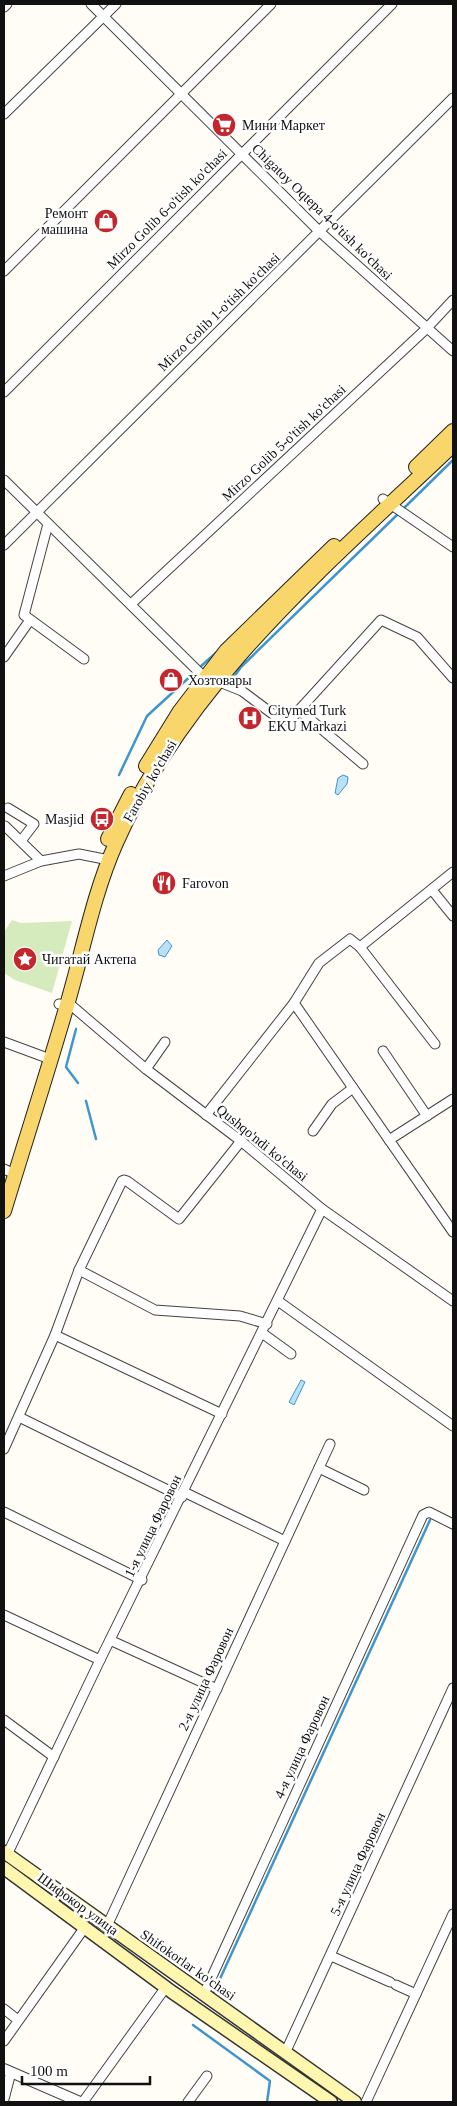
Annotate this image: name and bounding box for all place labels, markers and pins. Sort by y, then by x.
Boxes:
supermarket icon: Мини Маркет [211,112,237,138]
place label: Мини Маркет [242,118,325,133]
place label: Ремонт машина [41,206,89,237]
shop icon: Ремонт машина [93,208,119,234]
shop icon: Хозтовары [158,667,184,693]
place label: Хозтовары [188,673,252,688]
place label: Citymed Turk EKU Markazi [268,703,347,734]
hospital icon: Citymed Turk EKU Markazi [237,705,263,731]
bus stop icon: Masjid [89,806,115,832]
place label: Masjid [45,812,84,827]
restaurant icon: Farovon [151,870,177,896]
place label: Farovon [182,876,229,891]
place icon: Чигатай Актепа [12,946,38,972]
place label: Чигатай Актепа [42,952,137,967]

